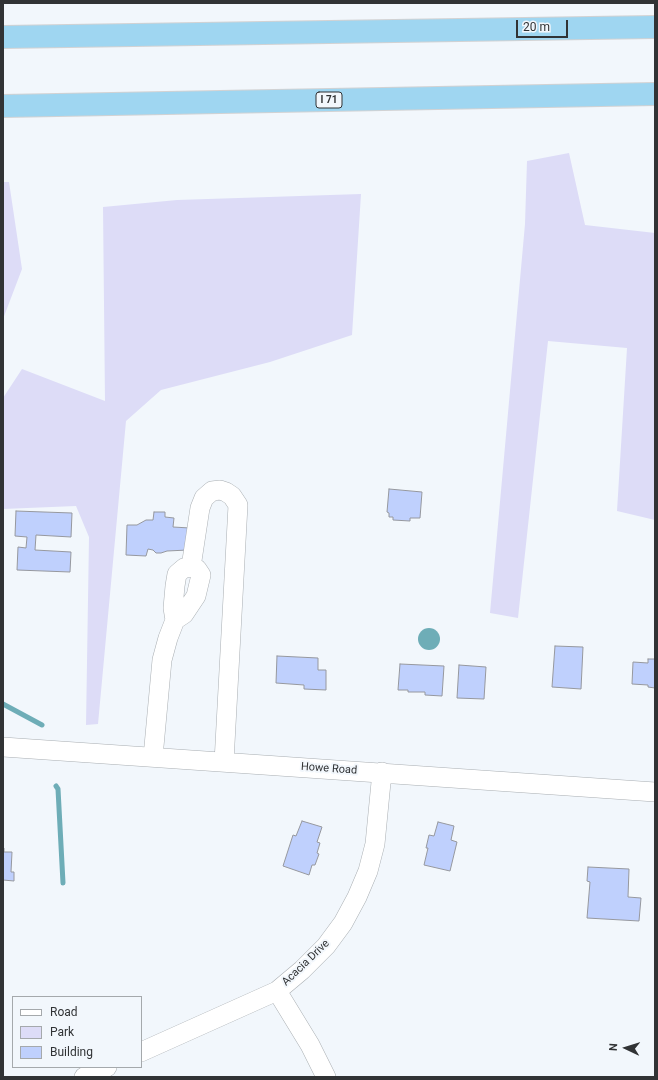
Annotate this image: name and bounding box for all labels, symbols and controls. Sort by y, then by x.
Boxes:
scale bar [518,12,570,38]
text: 20 m [523,20,550,34]
road number: I 71 [316,92,342,108]
street label: Howe Road [301,760,357,778]
street label: Acacia Drive [280,937,332,989]
legend [12,996,142,1068]
text: Road [50,1005,78,1019]
text: Park [50,1025,74,1039]
north arrow [606,1028,646,1068]
text: N [607,1043,620,1051]
text: Building [50,1045,93,1059]

